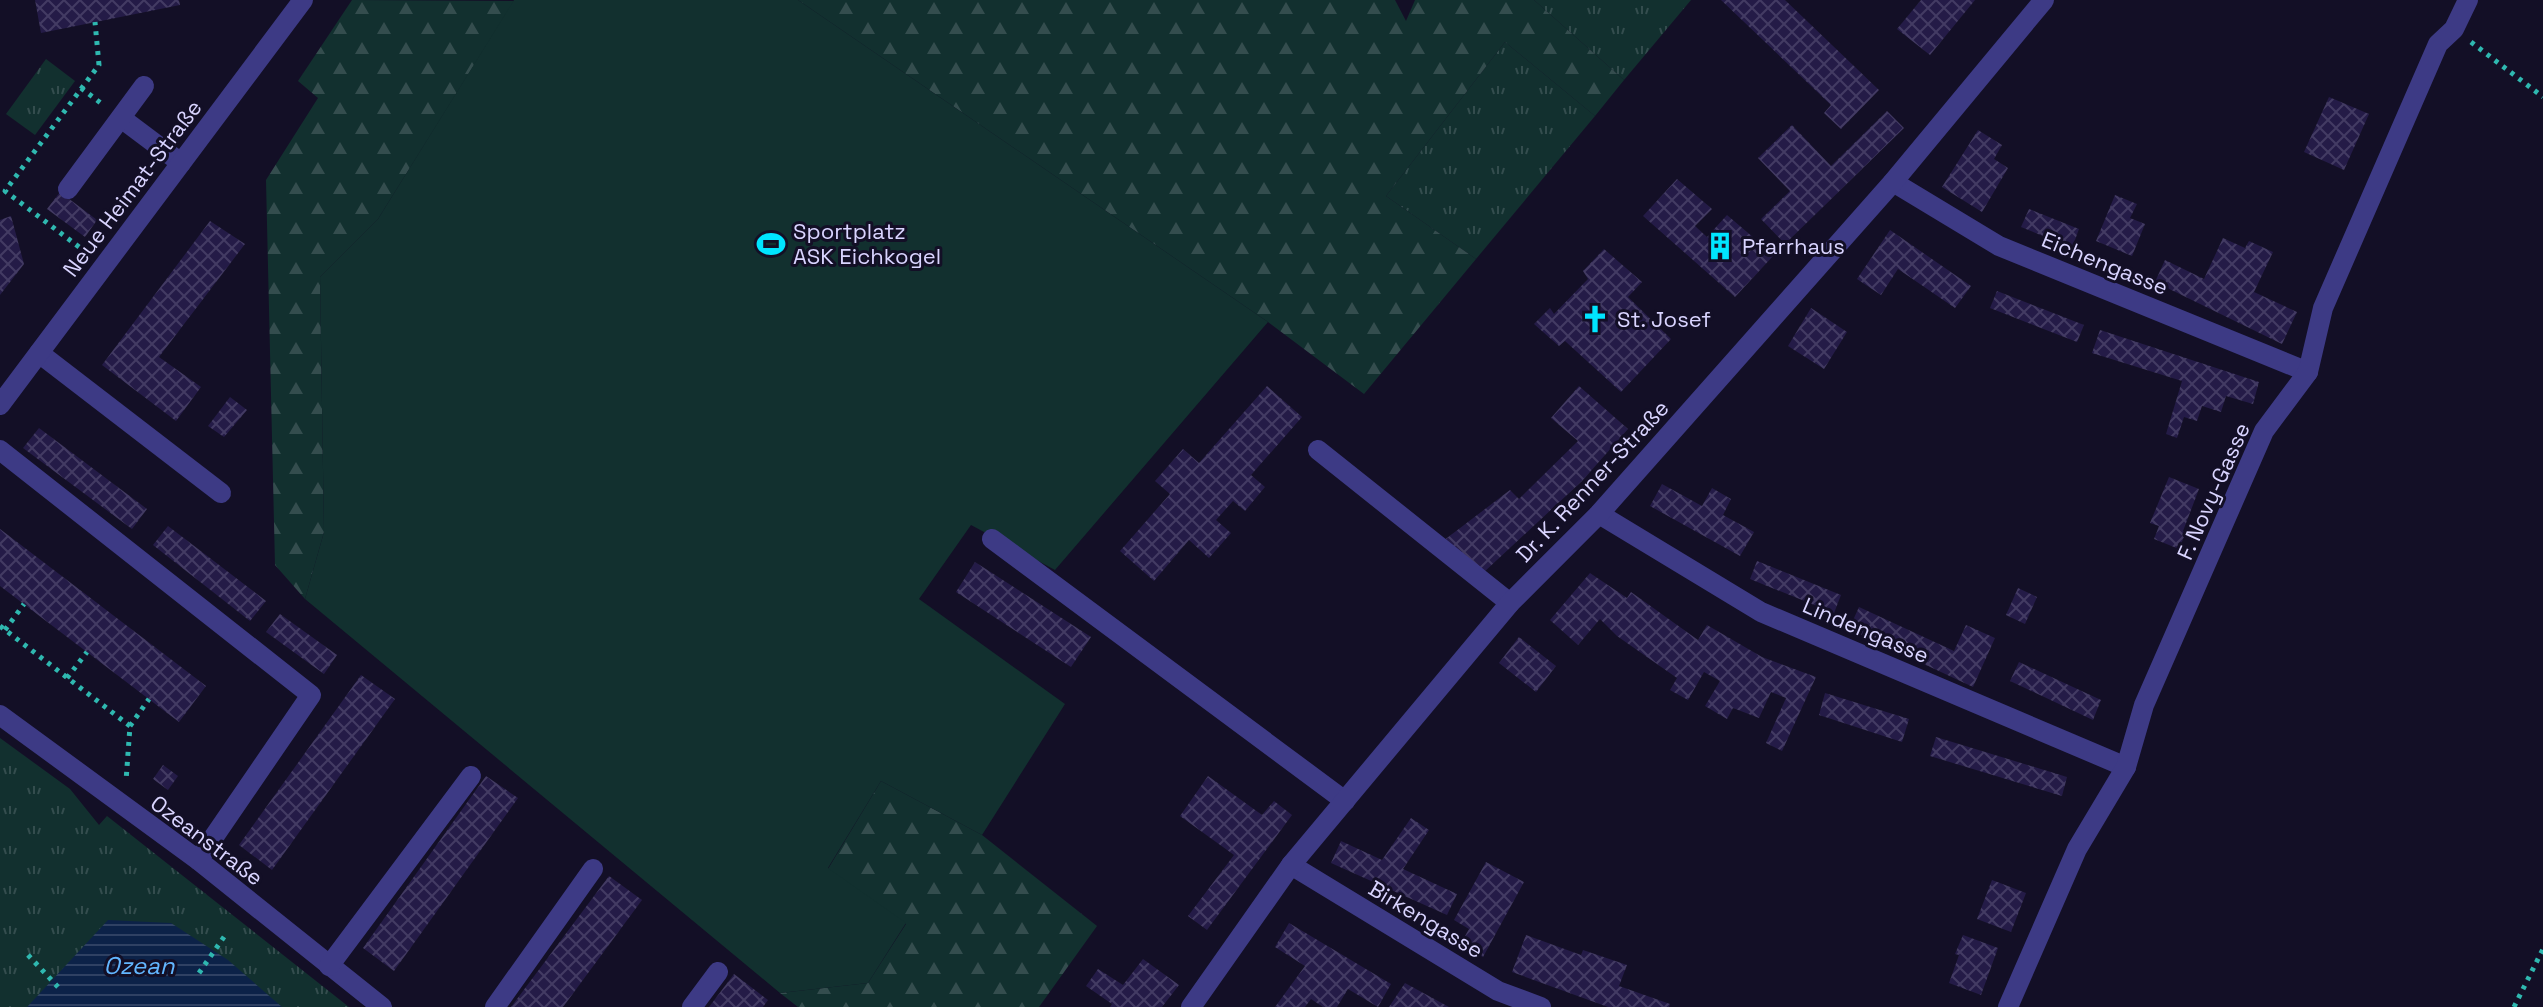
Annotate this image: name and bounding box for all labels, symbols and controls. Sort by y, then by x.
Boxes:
street label: Neue Heimat-Straße [56,94,208,282]
place label: Sportplatz ASK Eichkogel [793,217,941,270]
street label: Eichengasse [2038,225,2172,301]
sports icon: Sportplatz ASK Eichkogel [756,229,786,259]
building icon: Pfarrhaus [1705,231,1735,261]
place label: Pfarrhaus [1742,232,1845,260]
church icon: St. Josef [1580,304,1610,334]
place label: St. Josef [1617,305,1711,333]
street label: Dr. K. Renner-Straße [1510,394,1674,568]
street label: F. Novy-Gasse [2170,418,2256,564]
street label: Lindengasse [1799,591,1933,669]
street label: Ozeanstraße [145,789,269,891]
street label: Birkengasse [1364,874,1488,964]
water label: Ozean [104,950,176,981]

